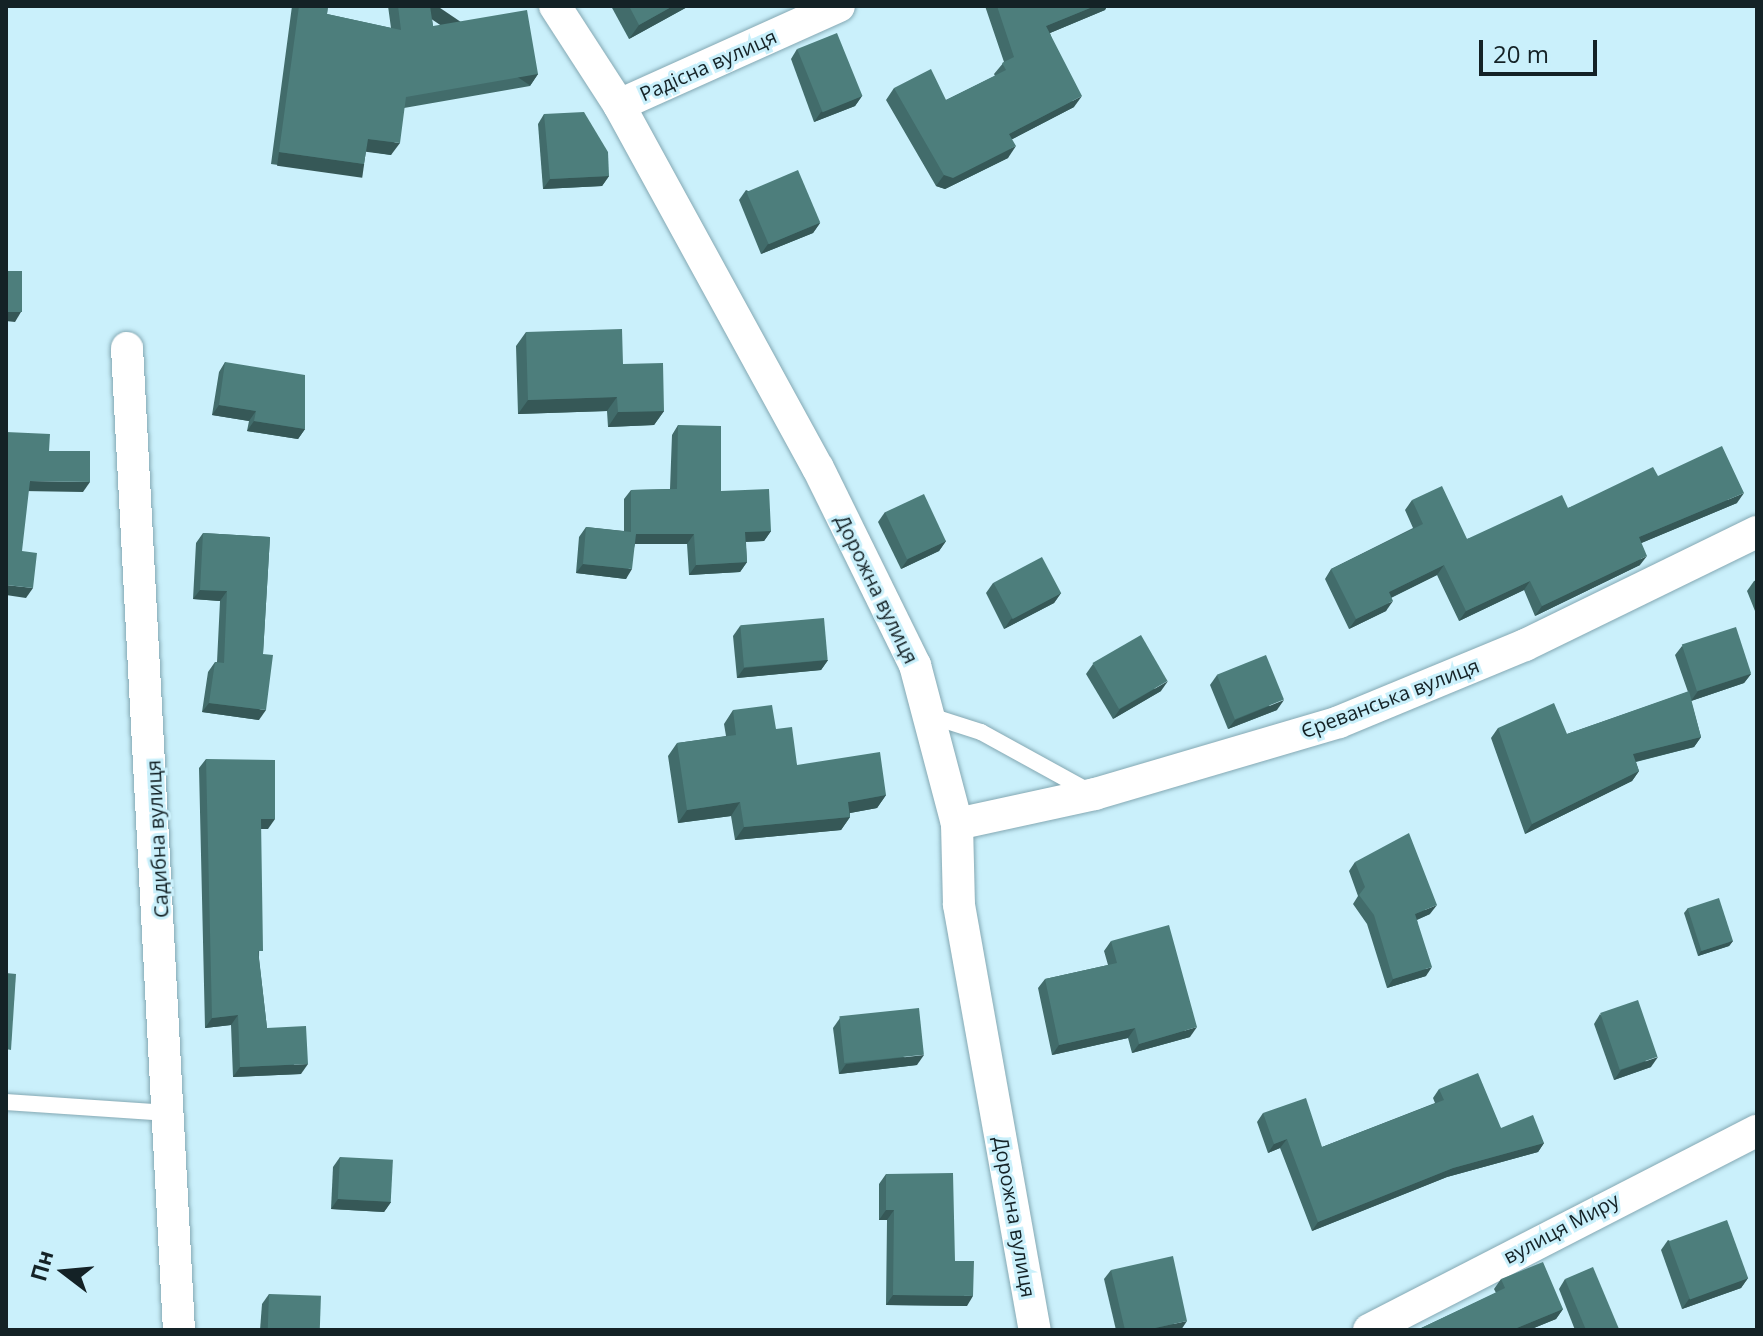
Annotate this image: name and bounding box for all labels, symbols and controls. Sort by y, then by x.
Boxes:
street label: Радісна вулиця [636,24,780,106]
scale bar [1483,24,1601,74]
text: 20 m [1493,37,1549,70]
street label: Дорожна вулиця [831,511,923,667]
street label: Єреванська вулиця [1298,653,1482,743]
street label: Садибна вулиця [141,759,173,919]
street label: Дорожна вулиця [989,1135,1041,1299]
street label: вулиця Миру [1499,1187,1623,1269]
north arrow [24,1232,104,1312]
text: Пн [22,1246,60,1284]

